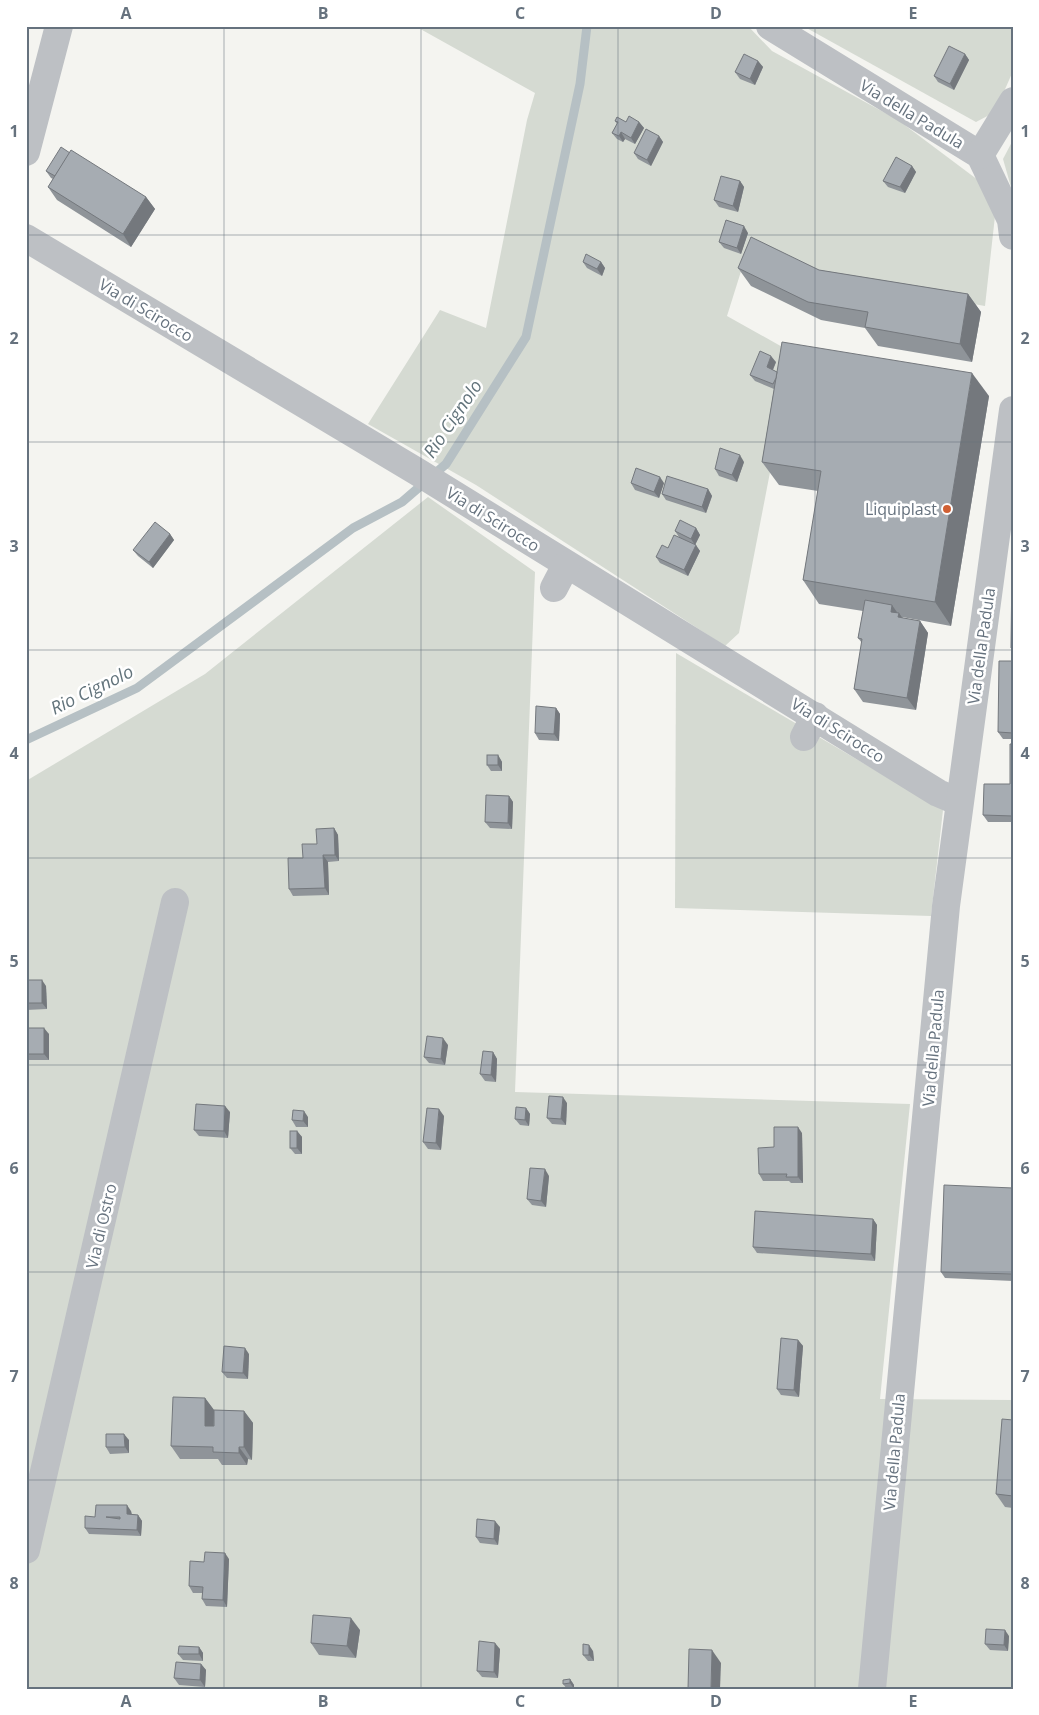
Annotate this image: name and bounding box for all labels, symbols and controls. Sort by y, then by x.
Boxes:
text: A [120,2,132,24]
text: B [318,2,328,24]
text: C [515,2,525,24]
text: D [710,2,722,24]
text: E [909,2,918,24]
street label: Via della Padula [856,74,968,154]
text: 1 [9,120,19,142]
text: 1 [1020,120,1030,142]
street label: Via di Scirocco [95,273,197,347]
text: 2 [9,327,19,349]
text: 2 [1020,327,1030,349]
water label: Rio Cignolo [417,375,487,462]
street label: Via di Scirocco [442,482,544,556]
place label: Liquiplast [865,498,937,520]
marker: Liquiplast [941,503,953,515]
text: 3 [9,535,19,557]
text: 3 [1020,535,1030,557]
street label: Via della Padula [962,586,1000,706]
water label: Rio Cignolo [46,659,137,719]
street label: Via di Scirocco [787,693,889,767]
text: 4 [9,742,19,764]
text: 4 [1020,742,1030,764]
text: 5 [9,950,19,972]
text: 5 [1020,950,1030,972]
street label: Via della Padula [917,988,949,1108]
text: 6 [9,1157,19,1179]
text: 6 [1020,1157,1030,1179]
street label: Via di Ostro [81,1181,121,1271]
text: 7 [9,1365,19,1387]
text: 7 [1020,1365,1030,1387]
street label: Via della Padula [878,1392,910,1512]
text: 8 [9,1572,19,1594]
text: 8 [1020,1572,1030,1594]
text: A [120,1690,132,1712]
text: B [318,1690,328,1712]
text: C [515,1690,525,1712]
text: D [710,1690,722,1712]
text: E [909,1690,918,1712]

